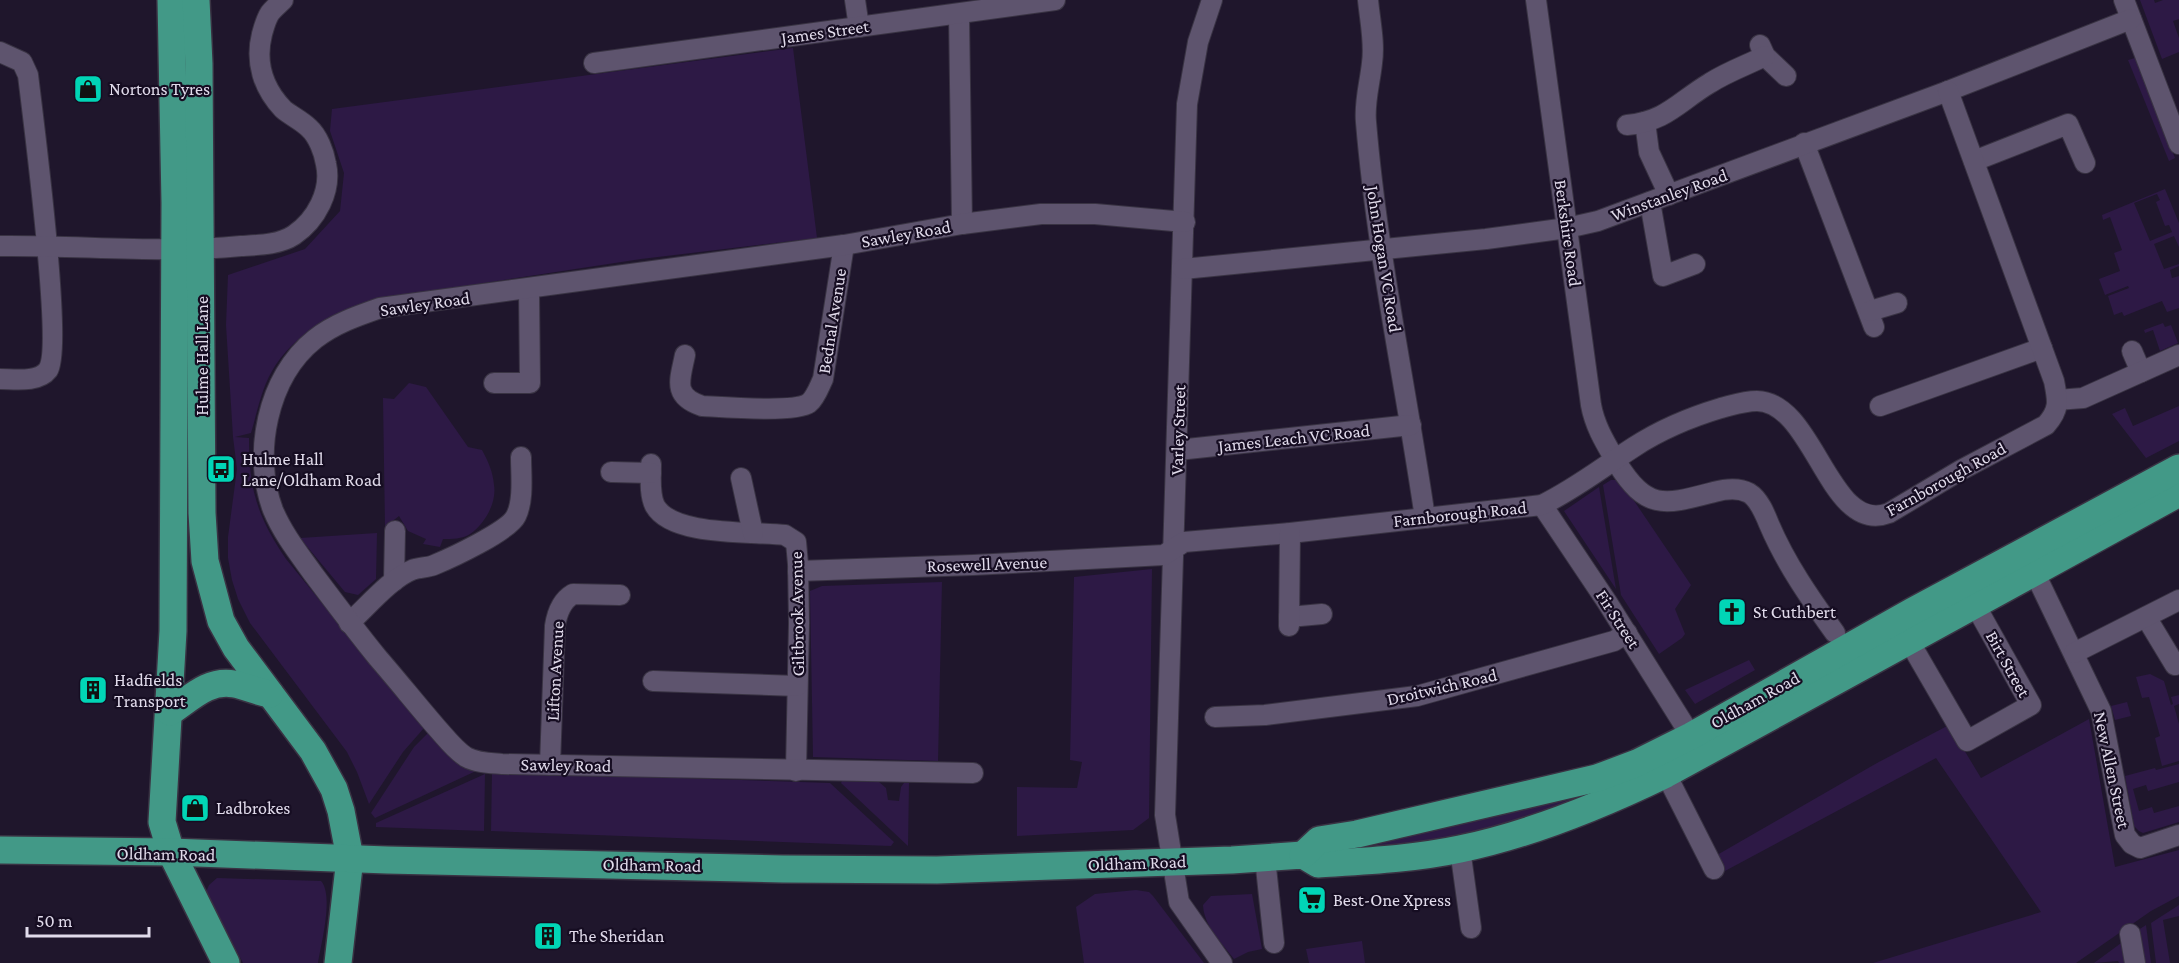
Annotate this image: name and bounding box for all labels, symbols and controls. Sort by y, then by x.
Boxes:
street label: James Street [778,16,871,48]
shop icon: Nortons Tyres [72,73,104,105]
place label: Nortons Tyres [109,79,210,99]
street label: Winstanley Road [1608,165,1730,225]
street label: Berkshire Road [1551,178,1585,288]
street label: John Hogan VC Road [1362,182,1406,334]
street label: Sawley Road [860,216,953,252]
street label: Bednal Avenue [814,267,850,375]
street label: Sawley Road [379,288,472,320]
street label: Hulme Hall Lane [192,296,212,416]
street label: Varley Street [1166,383,1190,476]
street label: James Leach VC Road [1215,420,1371,456]
street label: Farnborough Road [1883,438,2010,520]
place label: Hulme Hall Lane/Oldham Road [242,449,382,490]
bus stop icon: Hulme Hall Lane/Oldham Road [205,453,237,485]
street label: Farnborough Road [1392,497,1528,531]
street label: Giltbrook Avenue [786,551,808,677]
street label: Rosewell Avenue [926,552,1048,576]
street label: Fir Street [1592,586,1645,653]
church icon: St Cuthbert [1716,596,1748,628]
place label: St Cuthbert [1753,602,1837,622]
street label: Lifton Avenue [542,621,568,721]
street label: Birt Street [1982,627,2035,701]
street label: Droitwich Road [1385,664,1500,709]
street label: Oldham Road [1707,667,1803,733]
place label: Hadfields Transport [114,670,187,711]
building icon: Hadfields Transport [77,674,109,706]
street label: New Allen Street [2090,710,2134,831]
street label: Sawley Road [520,754,612,776]
shop icon: Ladbrokes [179,792,211,824]
place label: Ladbrokes [216,798,290,818]
street label: Oldham Road [117,843,216,865]
street label: Oldham Road [1087,851,1187,875]
street label: Oldham Road [603,854,702,876]
supermarket icon: Best-One Xpress [1296,884,1328,916]
place label: Best-One Xpress [1333,890,1451,910]
scale bar [27,900,148,938]
text: 50 m [36,911,73,931]
building icon: The Sheridan [532,920,564,952]
place label: The Sheridan [569,926,665,946]

